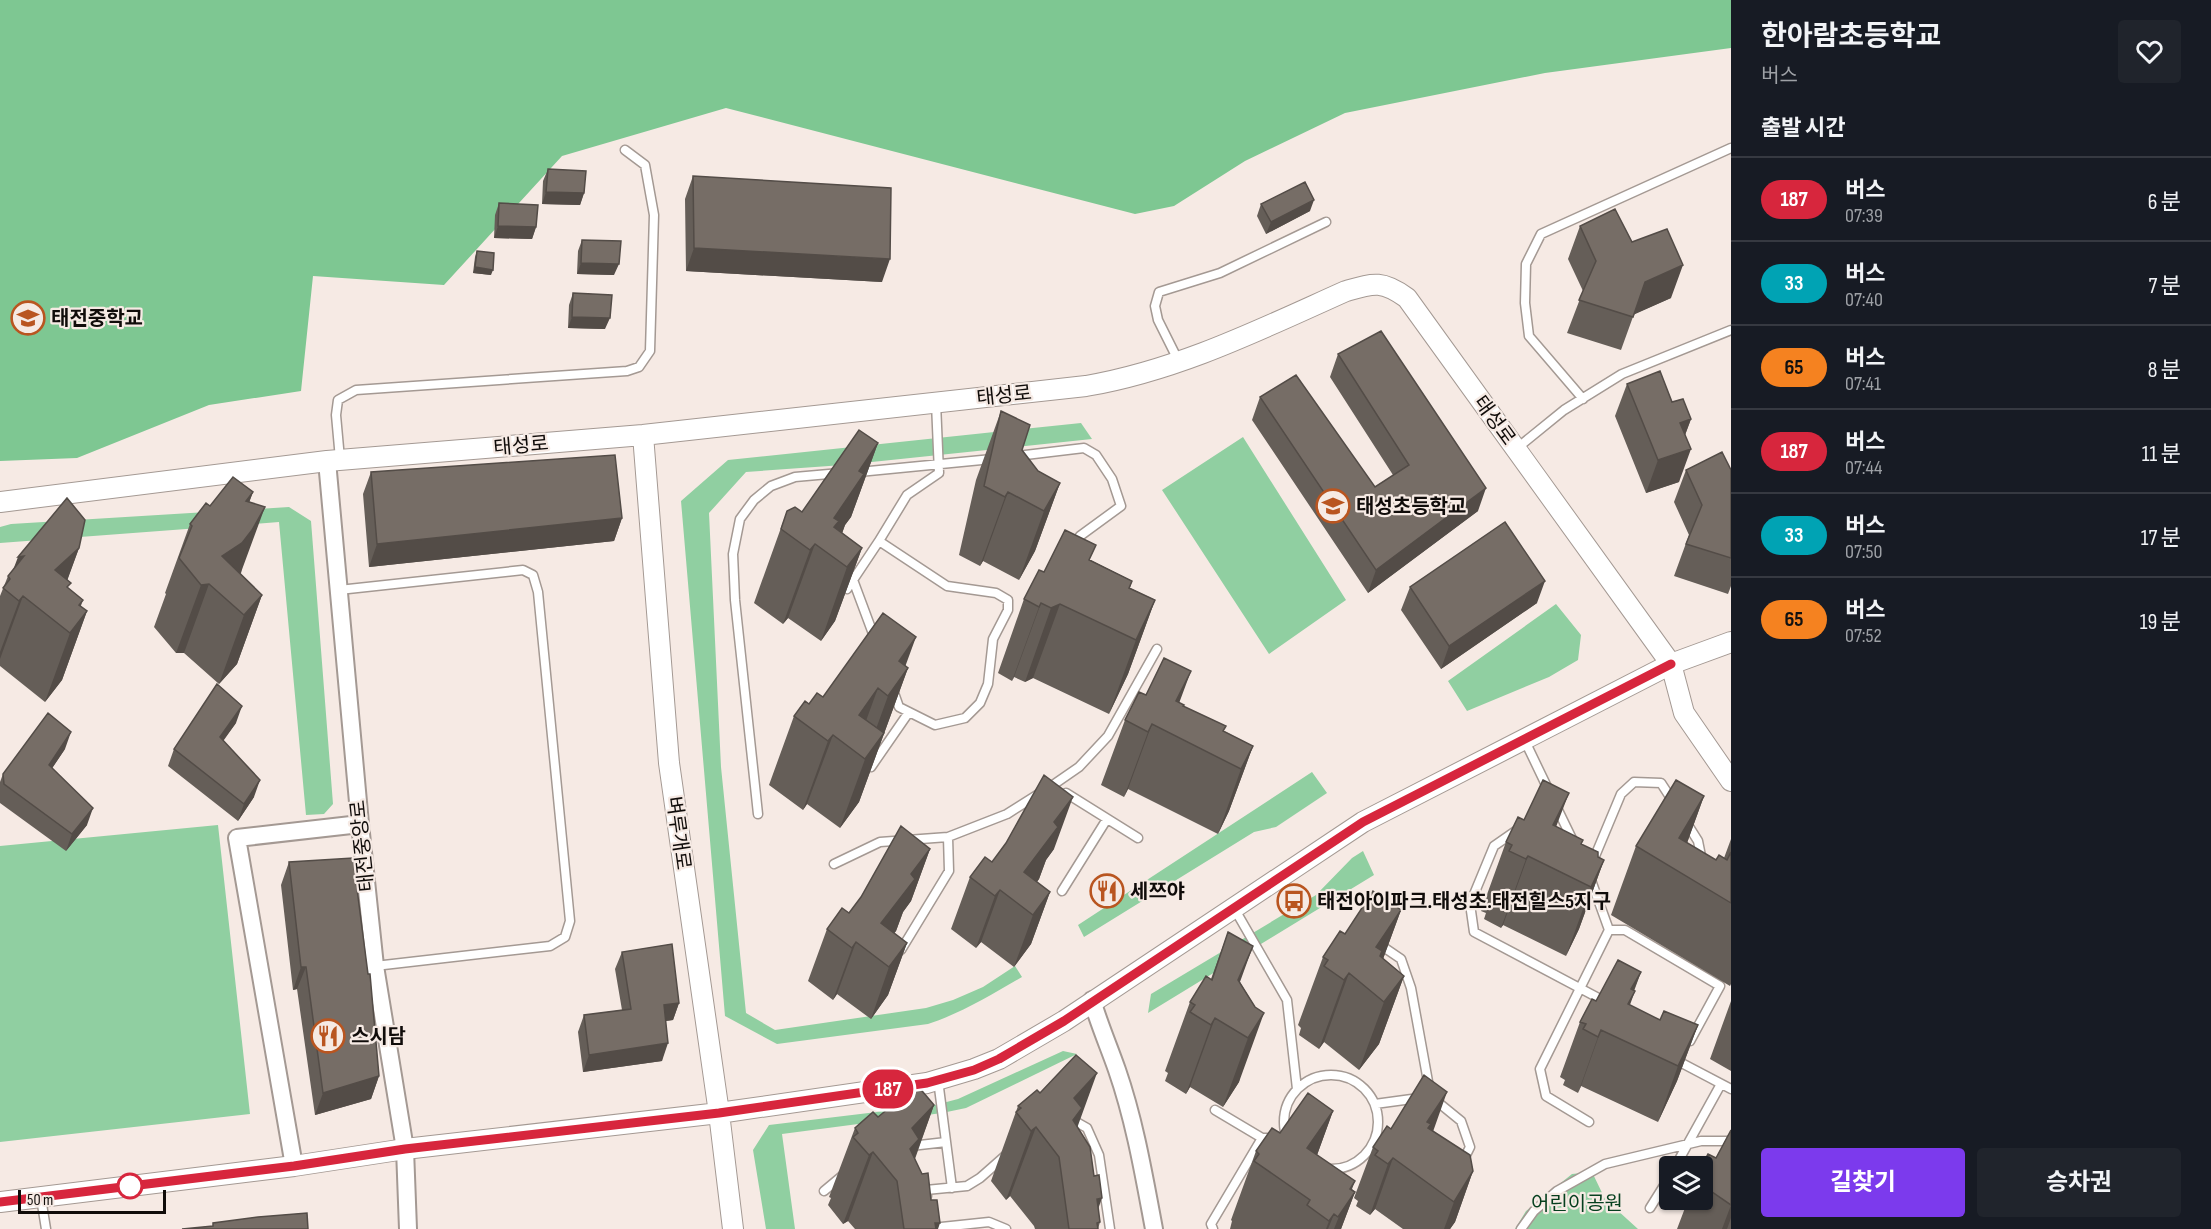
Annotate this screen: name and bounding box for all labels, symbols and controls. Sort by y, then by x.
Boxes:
text: 한아람초등학교 [1761,20,1941,53]
button: heart [2118,20,2181,83]
text: 버스 [1761,64,1798,88]
text: 출발 시간 [1761,115,1845,142]
text: 버스 [1845,177,1885,204]
text: 187 [1780,187,1808,212]
text: 6 분 [2148,189,2181,216]
text: 07:39 [1845,204,1883,228]
text: 버스 [1845,261,1885,288]
text: 33 [1785,271,1803,296]
text: 7 분 [2148,273,2181,300]
text: 07:40 [1845,288,1883,312]
school or university icon: 태전중학교 [10,300,46,336]
place label: 태전중학교 [51,307,143,331]
text: 버스 [1845,345,1885,372]
text: 65 [1784,355,1804,380]
text: 8 분 [2148,357,2181,384]
text: 07:41 [1845,372,1881,396]
street label: 태성로 [975,381,1033,411]
street label: 태성로 [1468,391,1520,450]
text: 버스 [1845,429,1885,456]
street label: 태성로 [493,432,550,460]
text: 187 [1780,439,1808,464]
text: 11 분 [2142,441,2181,468]
text: 07:44 [1845,456,1882,480]
school or university icon: 태성초등학교 [1315,488,1351,524]
place label: 태성초등학교 [1356,495,1466,519]
text: 버스 [1845,513,1885,540]
text: 33 [1785,523,1803,548]
text: 17 분 [2141,525,2181,552]
text: 07:50 [1845,540,1882,564]
text: 버스 [1845,597,1885,624]
text: 65 [1784,607,1804,632]
text: 19 분 [2140,609,2181,636]
text: 07:52 [1845,624,1882,648]
street label: 벼루개로 [661,795,695,871]
street label: 태전중앙로 [346,799,380,893]
restaurant icon: 세쯔야 [1089,873,1125,909]
place label: 세쯔야 [1130,880,1185,904]
bus stop icon: 태전아이파크.태성초.태전힐스5지구 [1276,883,1312,919]
place label: 태전아이파크.태성초.태전힐스5지구 [1317,890,1611,914]
restaurant icon: 스시담 [310,1018,346,1054]
place label: 스시담 [351,1025,406,1049]
line badge: 187 [854,1070,922,1108]
text: 187 [874,1077,902,1102]
button: 길찾기 [1761,1148,1965,1217]
button: 승차권 [1977,1148,2181,1217]
map controls [1659,1156,1713,1210]
button: layers [1659,1156,1713,1210]
unlabelled marker [117,1173,143,1199]
scale bar [18,1187,166,1214]
text: 50 m [27,1191,53,1210]
park label: 어린이공원 [1531,1192,1623,1216]

